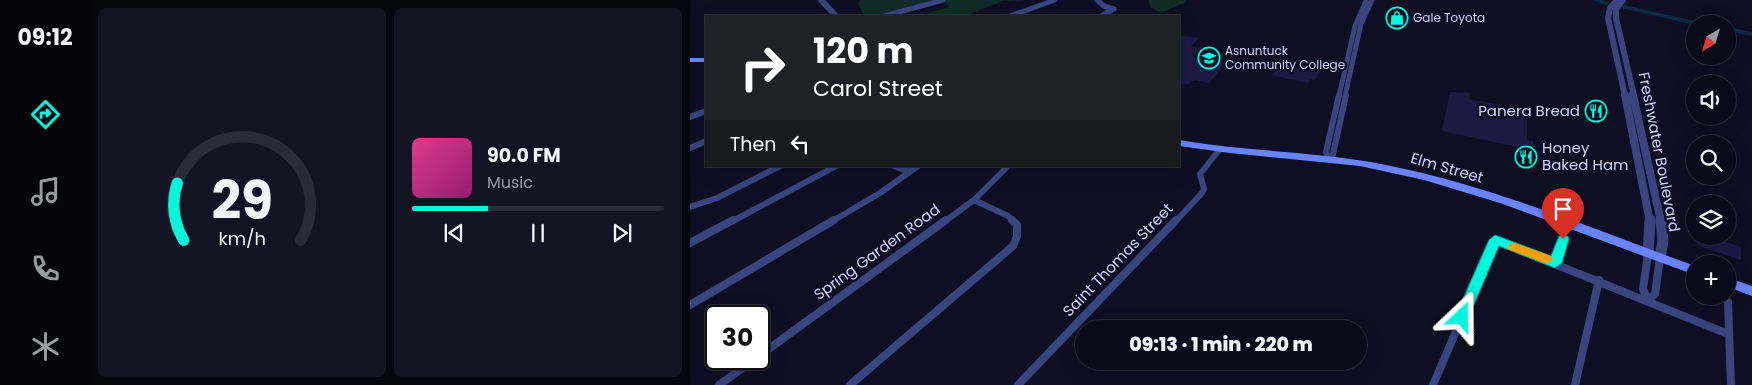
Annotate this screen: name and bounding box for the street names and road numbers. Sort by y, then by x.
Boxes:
street label: Freshwater Boulevard [1634,70,1685,234]
street label: Elm Street [1408,147,1486,188]
street label: Saint Thomas Street [1058,198,1177,321]
street label: Spring Garden Road [809,199,944,305]

